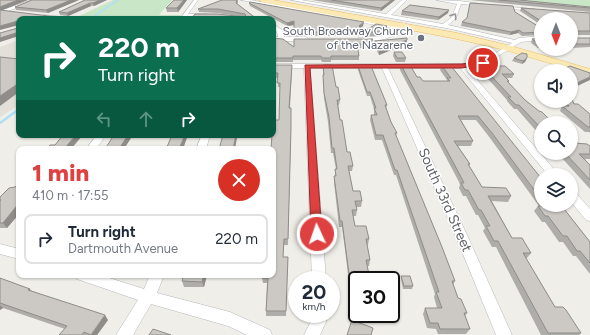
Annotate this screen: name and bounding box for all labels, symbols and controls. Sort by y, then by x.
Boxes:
north arrow [534,12,578,56]
map controls [534,12,578,212]
one-way arrow [449,13,456,20]
place label: South Broadway Church of the Nazarene [282,24,413,52]
text: 220 m [98,30,180,64]
icon: right [32,32,84,84]
marker: South Broadway Church of the Nazarene [416,33,426,43]
pin [466,46,500,80]
icon: arrive [472,52,494,74]
text: Turn right [98,64,175,86]
button: sound [534,64,578,108]
icon: left [93,108,115,130]
icon: ahead [135,108,157,130]
icon: right [177,108,199,130]
button: search [534,116,578,160]
street label: South 33rd Street [414,145,476,255]
text: 1 min [32,158,89,187]
button: close [218,159,260,201]
button: layers [534,168,578,212]
text: 410 m · 17:55 [32,188,108,203]
position arrow [296,213,338,255]
text: Turn right [68,223,136,241]
icon: right [34,228,56,250]
text: 220 m [215,230,258,248]
text: Dartmouth Avenue [68,241,178,256]
speed limit sign: 30 [348,271,400,323]
text: 20 [302,280,326,304]
text: km/h [303,300,325,313]

